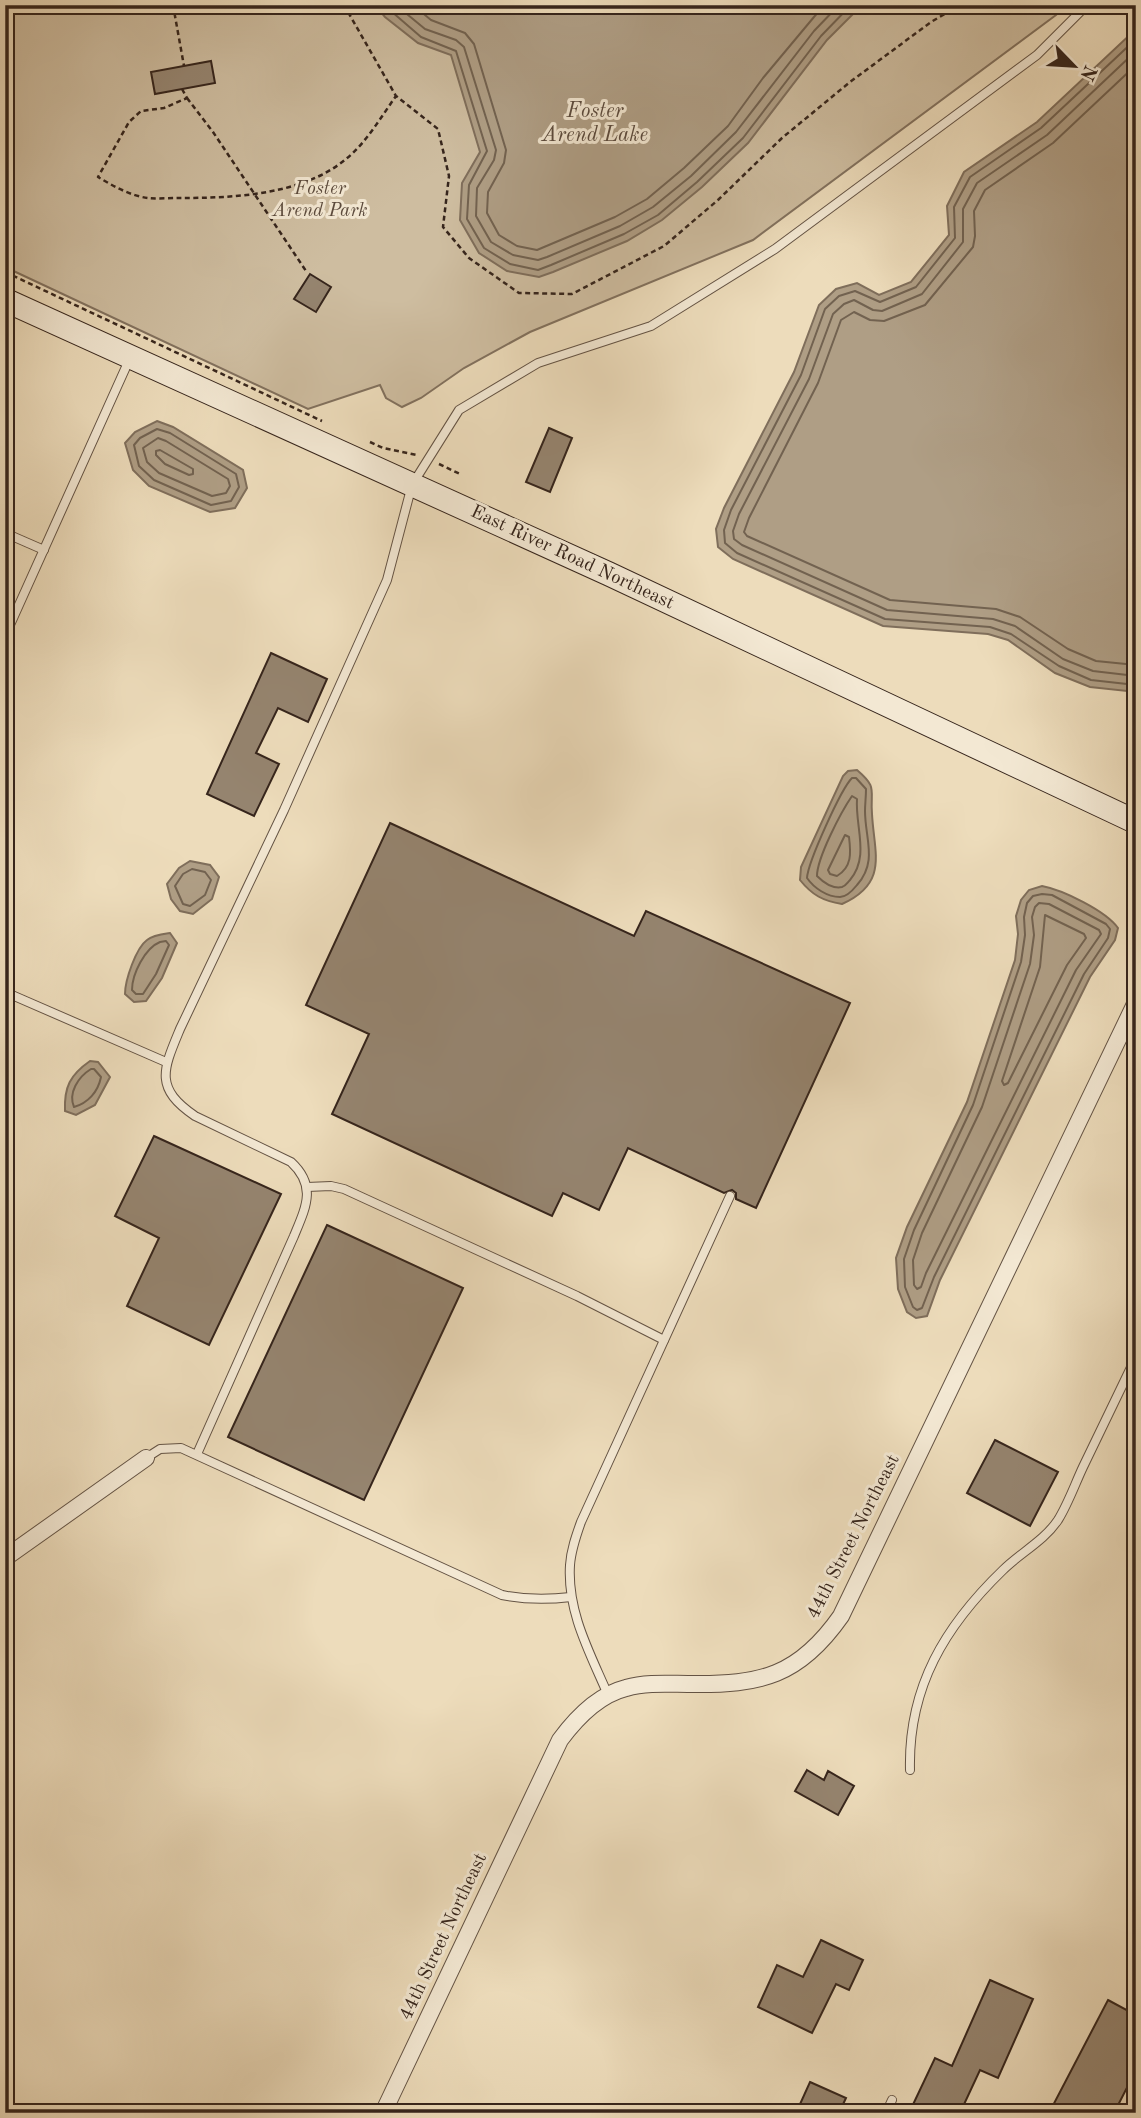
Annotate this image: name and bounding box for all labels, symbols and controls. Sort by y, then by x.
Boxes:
north arrow [1040,32,1110,102]
text: N [1075,62,1099,83]
water label: Foster Arend Lake [541,101,648,146]
park label: Foster Arend Park [271,180,368,221]
street label: East River Road Northeast [467,502,677,614]
street label: 44th Street Northeast [804,1452,904,1622]
street label: 44th Street Northeast [397,1851,491,2023]

